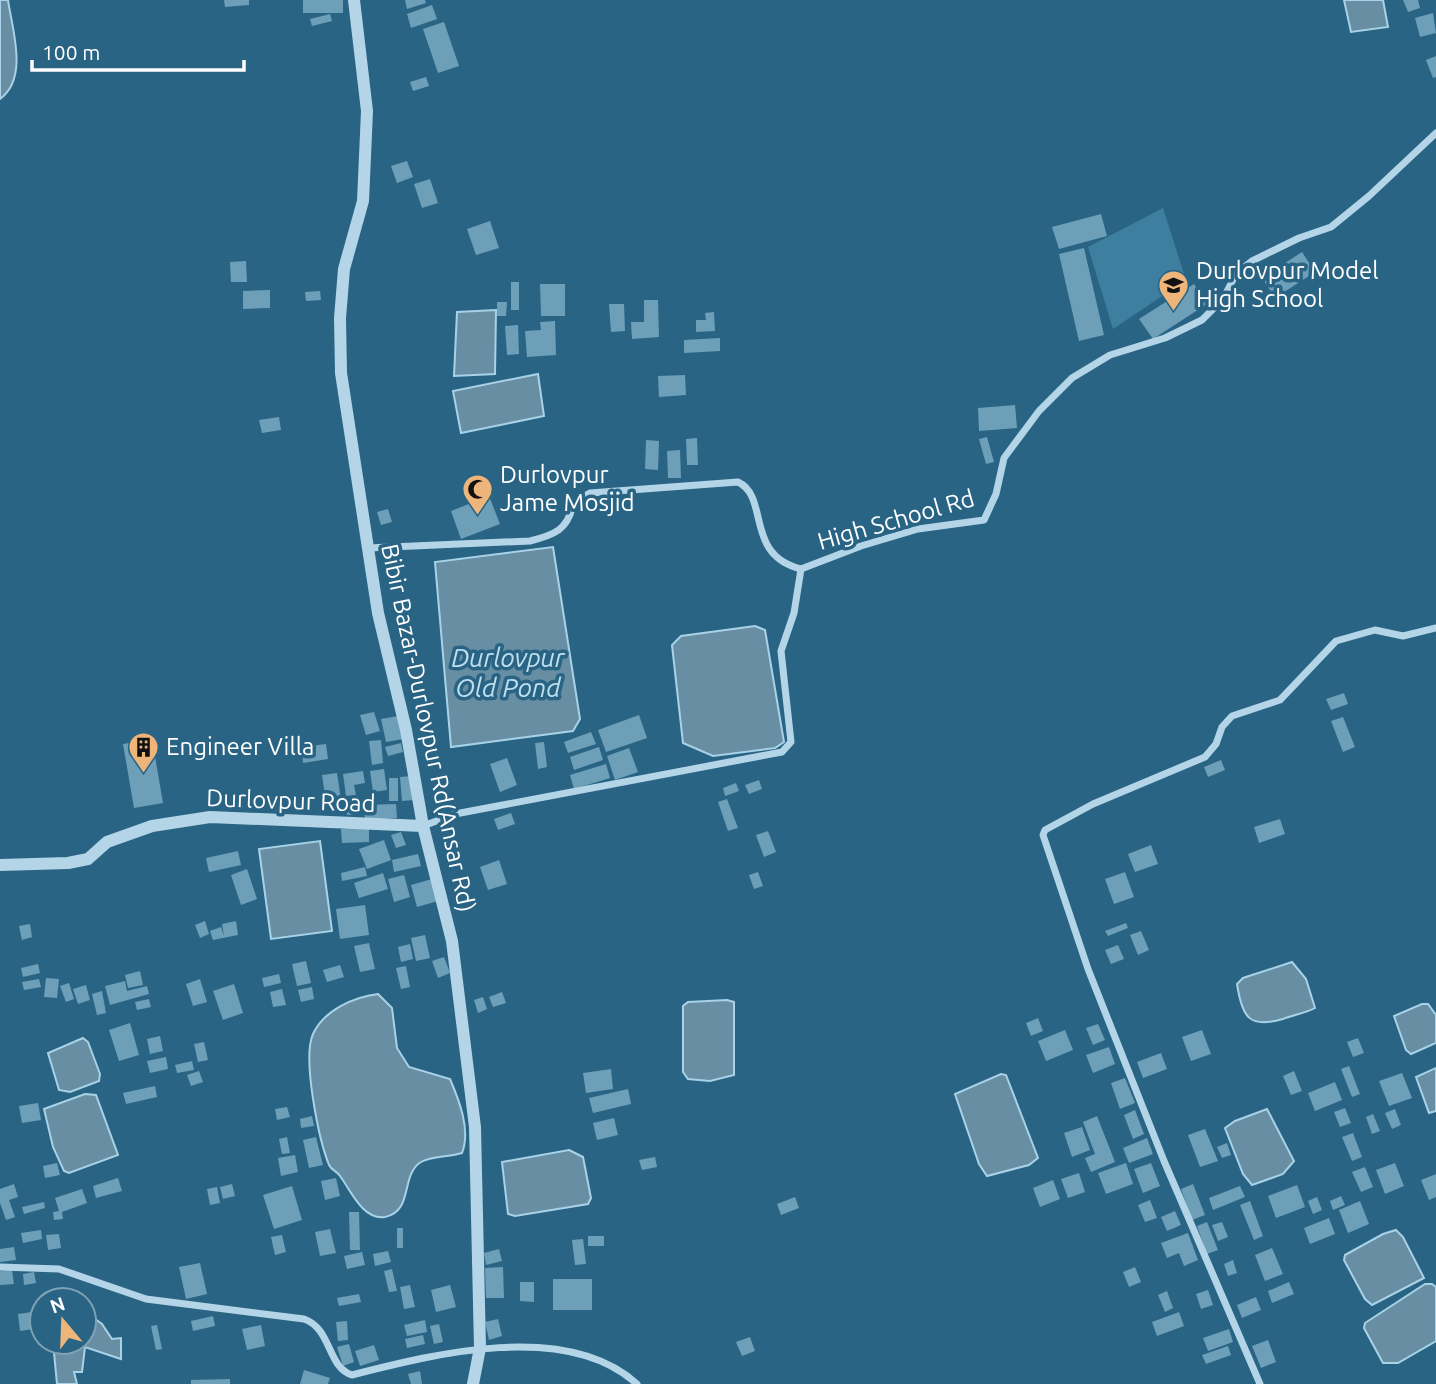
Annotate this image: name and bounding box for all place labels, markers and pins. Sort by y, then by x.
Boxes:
place label: Durlovpur Model High School [1196,257,1379,312]
school or university icon: Durlovpur Model High School [1156,268,1190,312]
place label: Durlovpur Jame Mosjid [500,461,635,516]
mosque icon: Durlovpur Jame Mosjid [460,472,494,516]
building icon: Engineer Villa [126,730,160,774]
place label: Engineer Villa [166,733,314,760]

